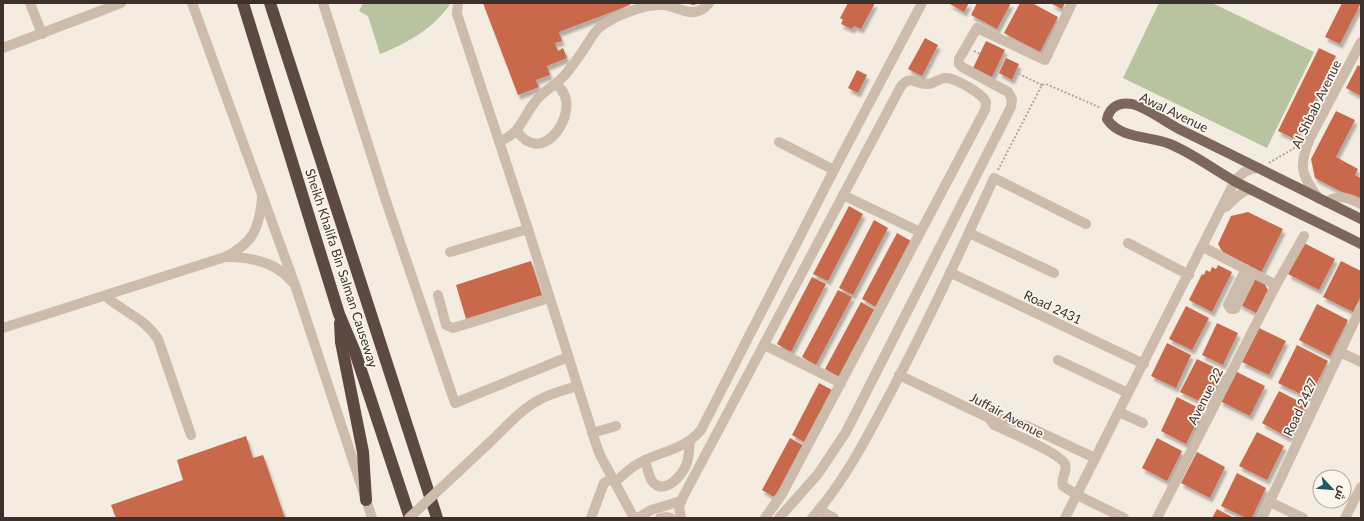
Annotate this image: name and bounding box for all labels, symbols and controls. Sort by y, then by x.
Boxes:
street label: Al Shbab Avenue [1288,57,1344,151]
street label: Awal Avenue [1137,89,1211,135]
street label: Sheikh Khalifa Bin Salman Causeway [302,166,382,370]
street label: Road 2431 [1021,287,1085,327]
street label: Avenue 22 [1184,365,1226,427]
street label: Road 2427 [1280,375,1321,439]
street label: Juffair Avenue [967,389,1047,441]
north arrow [1312,469,1352,509]
text: ش [1332,484,1350,503]

